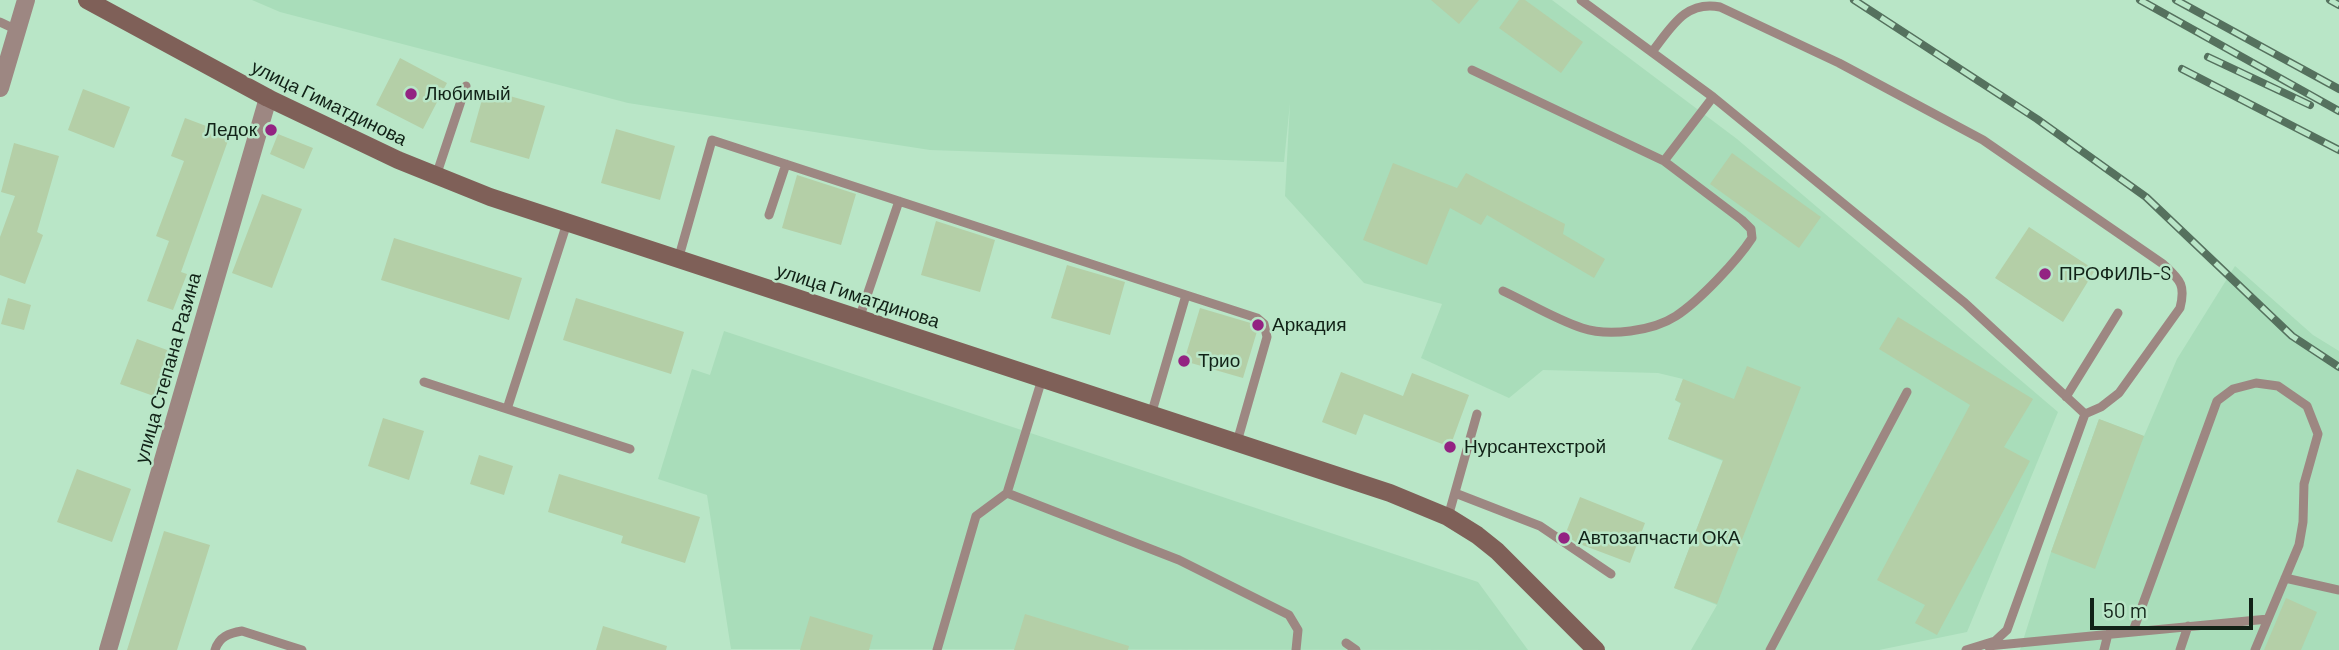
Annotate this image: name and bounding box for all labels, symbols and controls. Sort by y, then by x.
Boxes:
street label: улица Гиматдинова [247,55,411,151]
place label: Любимый [425,83,511,105]
marker: Любимый [403,86,419,102]
place label: Ледок [204,119,257,141]
marker: Ледок [263,122,279,138]
street label: улица Гиматдинова [773,259,943,333]
place label: ПРОФИЛЬ-S [2059,263,2171,285]
marker: ПРОФИЛЬ-S [2037,266,2053,282]
street label: улица Степана Разина [130,270,206,466]
place label: Аркадия [1272,314,1347,336]
marker: Аркадия [1250,317,1266,333]
place label: Трио [1198,350,1240,372]
marker: Трио [1176,353,1192,369]
place label: Нурсантехстрой [1464,436,1606,458]
marker: Нурсантехстрой [1442,439,1458,455]
place label: Автозапчасти ОКА [1578,527,1740,549]
marker: Автозапчасти ОКА [1556,530,1572,546]
scale bar [2094,584,2257,628]
text: 50 m [2103,597,2147,622]

